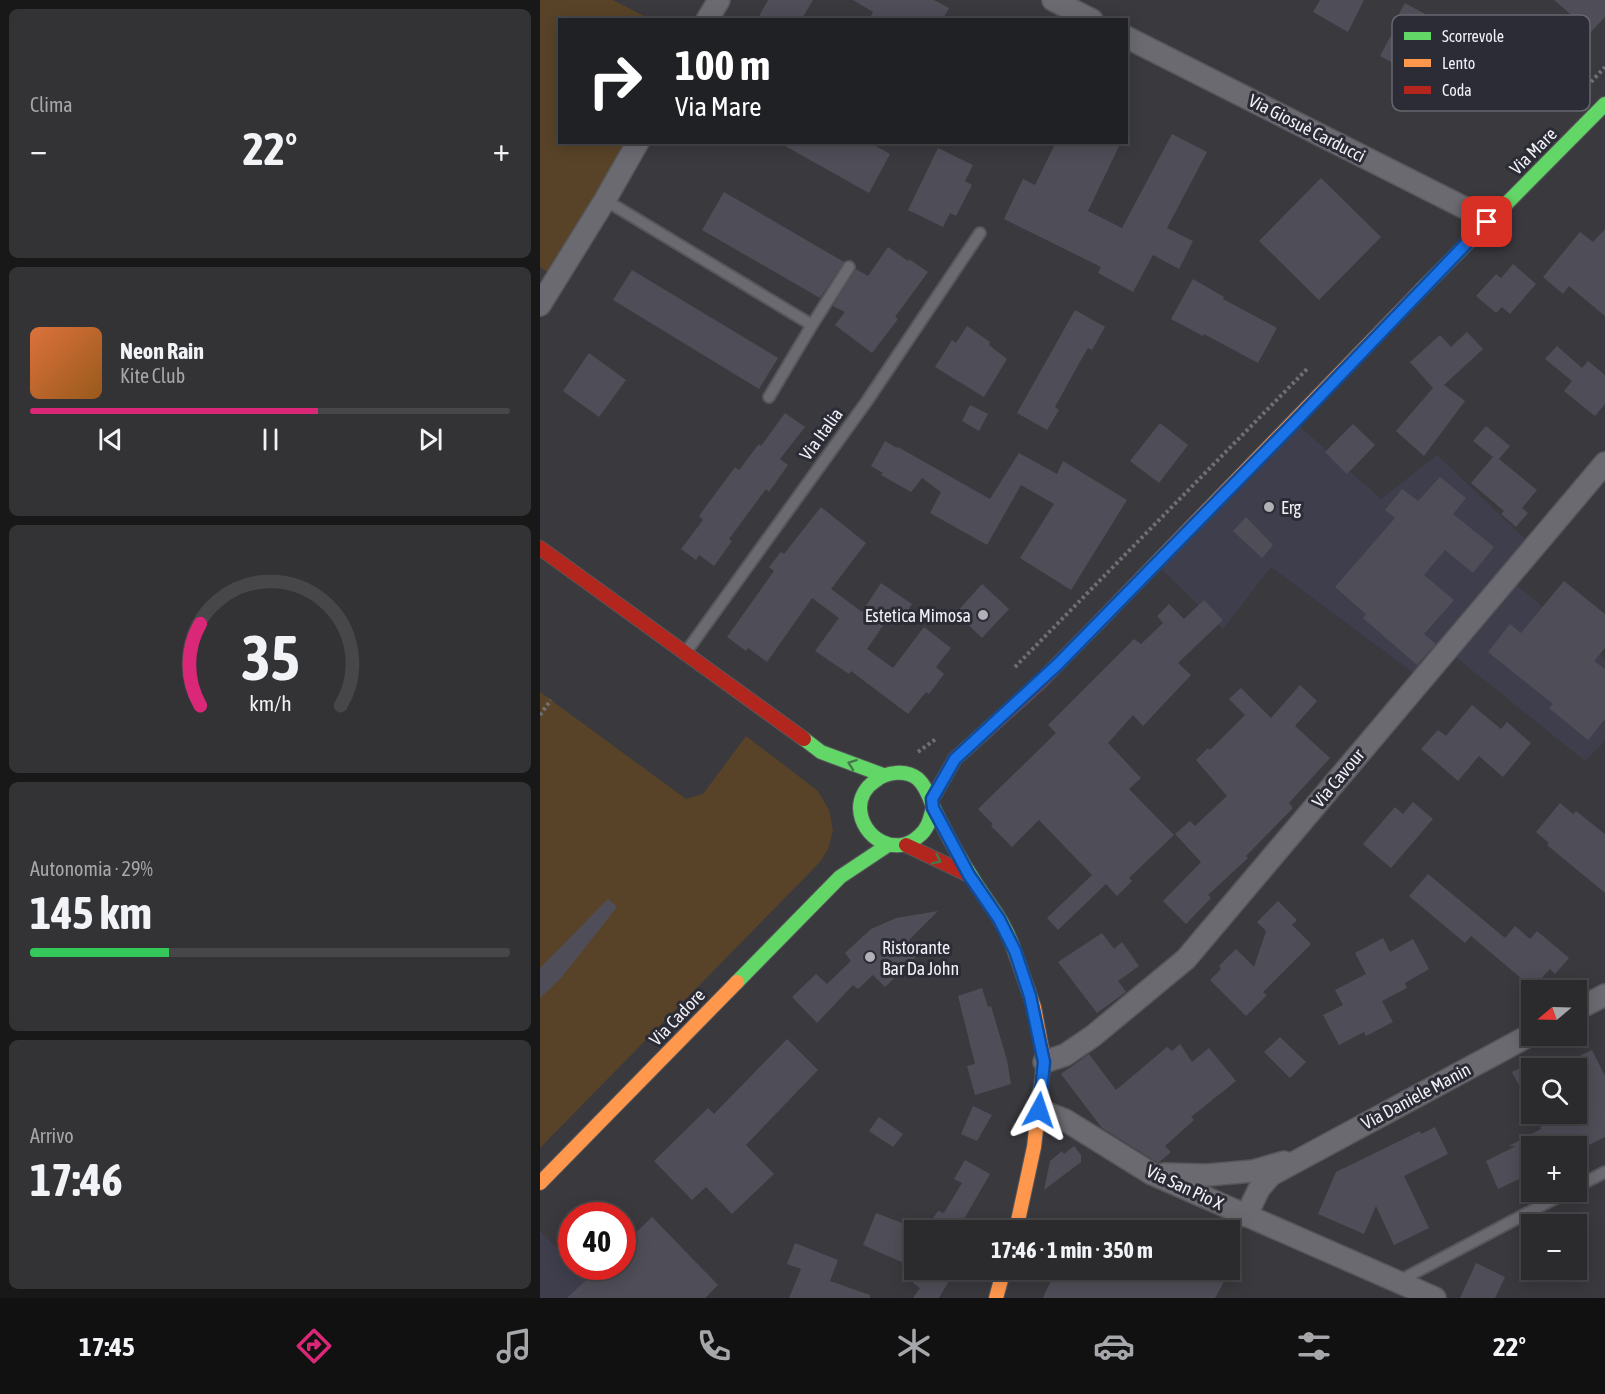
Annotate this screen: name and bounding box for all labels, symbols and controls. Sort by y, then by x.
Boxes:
legend [1392,15,1590,111]
text: Scorrevole [1442,27,1504,45]
text: 100 m [675,41,770,89]
icon: right [576,42,654,120]
text: Lento [1442,54,1475,72]
text: Coda [1442,81,1472,99]
street label: Via Giosuè Carducci [1245,90,1369,166]
text: Via Mare [675,91,762,122]
text: Clima [30,93,73,116]
text: 22° [243,123,297,175]
street label: Via Mare [1505,123,1561,179]
text: − [30,130,47,168]
text: + [493,130,510,168]
pin [1461,196,1512,247]
icon: arrive [1470,205,1503,238]
text: Neon Rain [120,338,204,364]
text: Kite Club [120,364,185,387]
street label: Via Italia [795,404,847,464]
icon: previous [94,423,127,456]
icon: pause [254,423,287,456]
icon: next [414,423,447,456]
place label: Erg [1281,497,1301,518]
marker: Erg [1262,500,1276,514]
place label: Estetica Mimosa [865,605,971,626]
marker: Estetica Mimosa [976,608,990,622]
text: 35 [241,622,299,693]
text: km/h [249,691,291,716]
street label: Via Cavour [1307,744,1369,812]
one-way arrow [847,758,858,771]
one-way arrow [931,852,942,864]
text: Autonomia · 29% [30,857,153,880]
text: 145 km [30,887,152,939]
place label: Ristorante Bar Da John [882,937,959,979]
marker: Ristorante Bar Da John [863,950,877,964]
north arrow [1521,980,1587,1046]
map controls [1521,980,1587,1280]
street label: Via Cadore [645,984,709,1050]
street label: Via Daniele Manin [1358,1058,1474,1134]
button: search [1521,1058,1587,1124]
position arrow [1007,1078,1071,1142]
text: Arrivo [30,1124,74,1147]
button: + [1521,1136,1587,1202]
text: 17:46 [30,1154,123,1206]
street label: Via San Pio X [1143,1160,1228,1214]
speed limit sign: 40 [558,1202,636,1280]
button: − [1521,1214,1587,1280]
text: 17:46 · 1 min · 350 m [991,1237,1153,1263]
icon: directions [293,1325,335,1367]
icon: music [493,1325,535,1367]
icon: phone [693,1325,735,1367]
icon: climate [893,1325,935,1367]
icon: car [1093,1325,1135,1367]
icon: filters [1293,1325,1335,1367]
text: 17:45 [79,1331,135,1362]
text: 22° [1493,1331,1526,1362]

